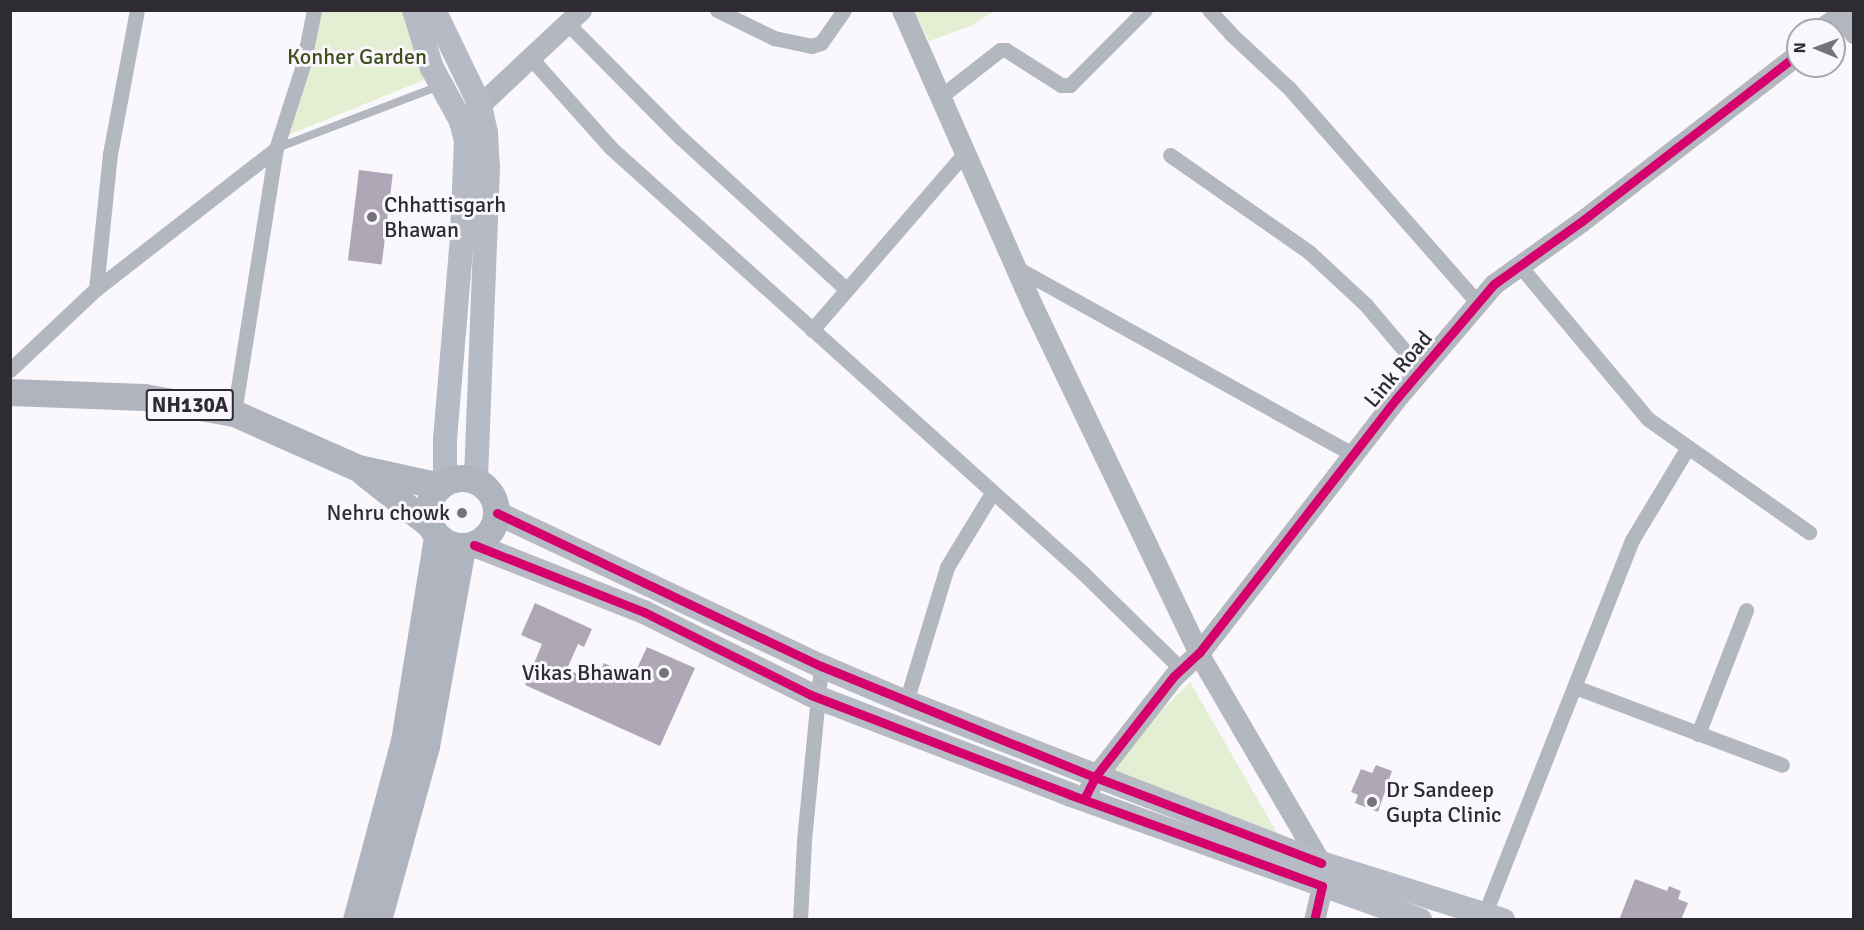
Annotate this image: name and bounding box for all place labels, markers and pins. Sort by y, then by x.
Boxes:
place label: Chhattisgarh Bhawan [384,191,506,242]
marker: Chhattisgarh Bhawan [365,210,379,224]
place label: Nehru chowk [327,500,450,526]
marker: Nehru chowk [455,506,469,520]
place label: Vikas Bhawan [522,660,652,686]
marker: Vikas Bhawan [657,666,671,680]
place label: Dr Sandeep Gupta Clinic [1386,776,1501,828]
marker: Dr Sandeep Gupta Clinic [1363,793,1381,811]

